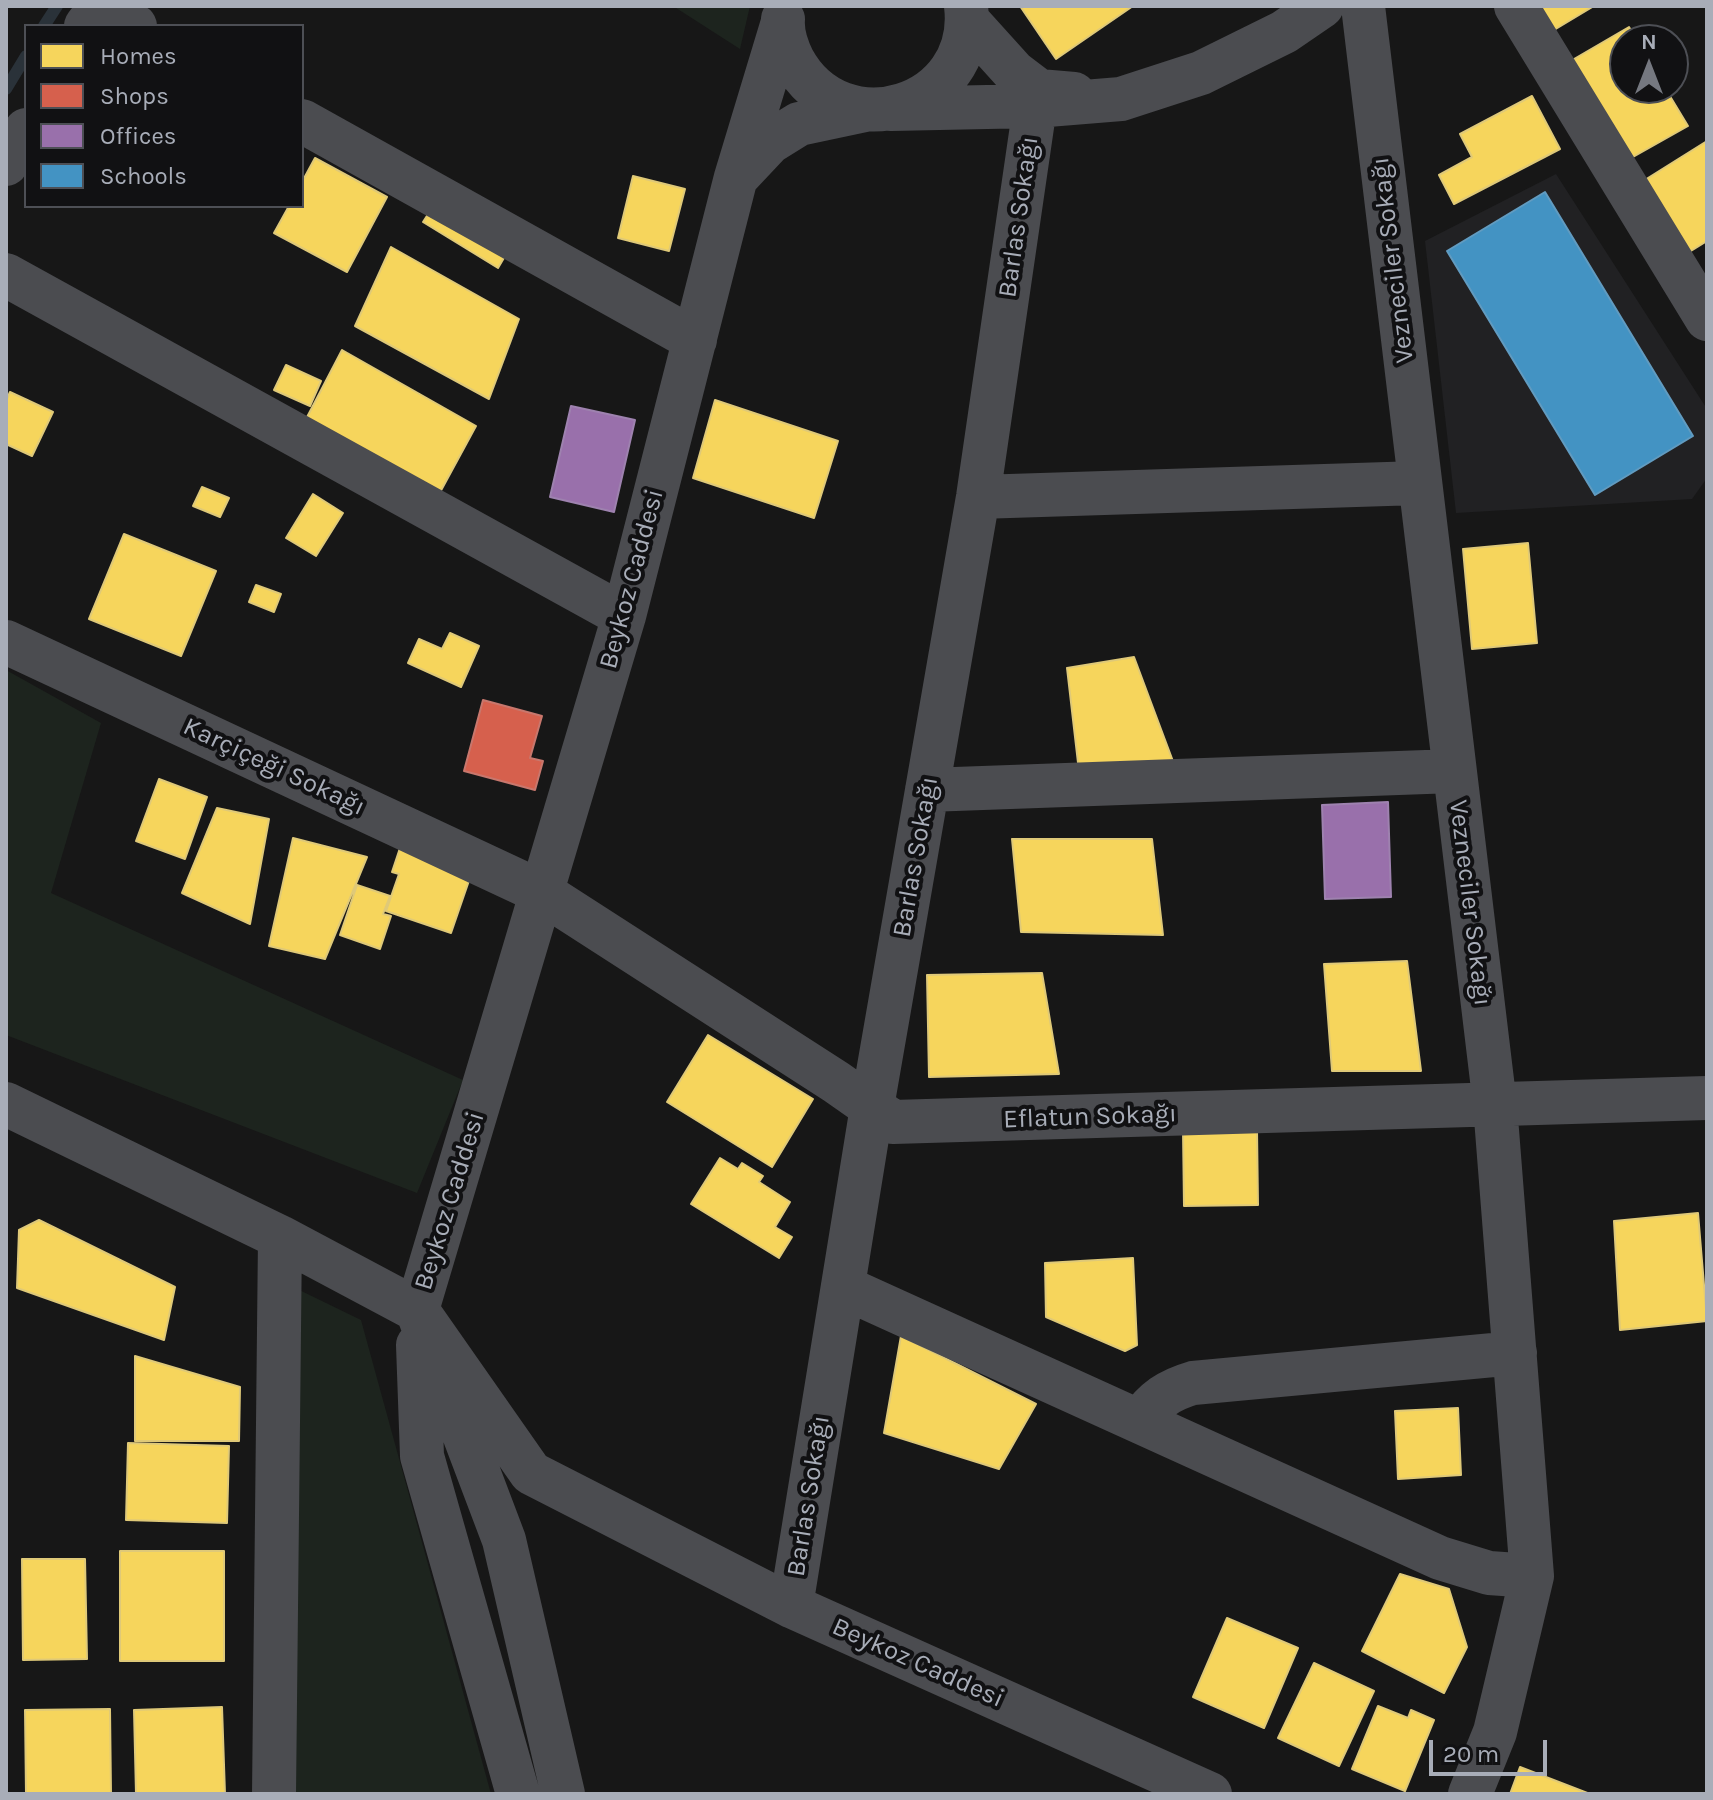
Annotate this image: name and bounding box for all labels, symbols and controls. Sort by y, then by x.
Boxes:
legend [24,24,304,208]
north arrow [1609,24,1689,104]
text: N [1641,29,1657,55]
text: Homes [100,42,177,70]
text: Shops [100,82,169,110]
text: Offices [100,122,176,150]
street label: Barlas Sokağı [992,134,1046,300]
street label: Vezneciler Sokağı [1365,155,1421,365]
text: Schools [100,162,187,190]
street label: Beykoz Caddesi [593,486,671,672]
street label: Karçiçeği Sokağı [178,711,370,823]
street label: Barlas Sokağı [887,774,945,940]
street label: Vezneciler Sokağı [1442,798,1498,1008]
street label: Eflatun Sokağı [1003,1098,1177,1136]
street label: Beykoz Caddesi [408,1108,492,1294]
street label: Barlas Sokağı [781,1413,837,1579]
street label: Beykoz Caddesi [827,1611,1009,1715]
scale bar [1433,1724,1551,1774]
text: 20 m [1443,1740,1499,1768]

